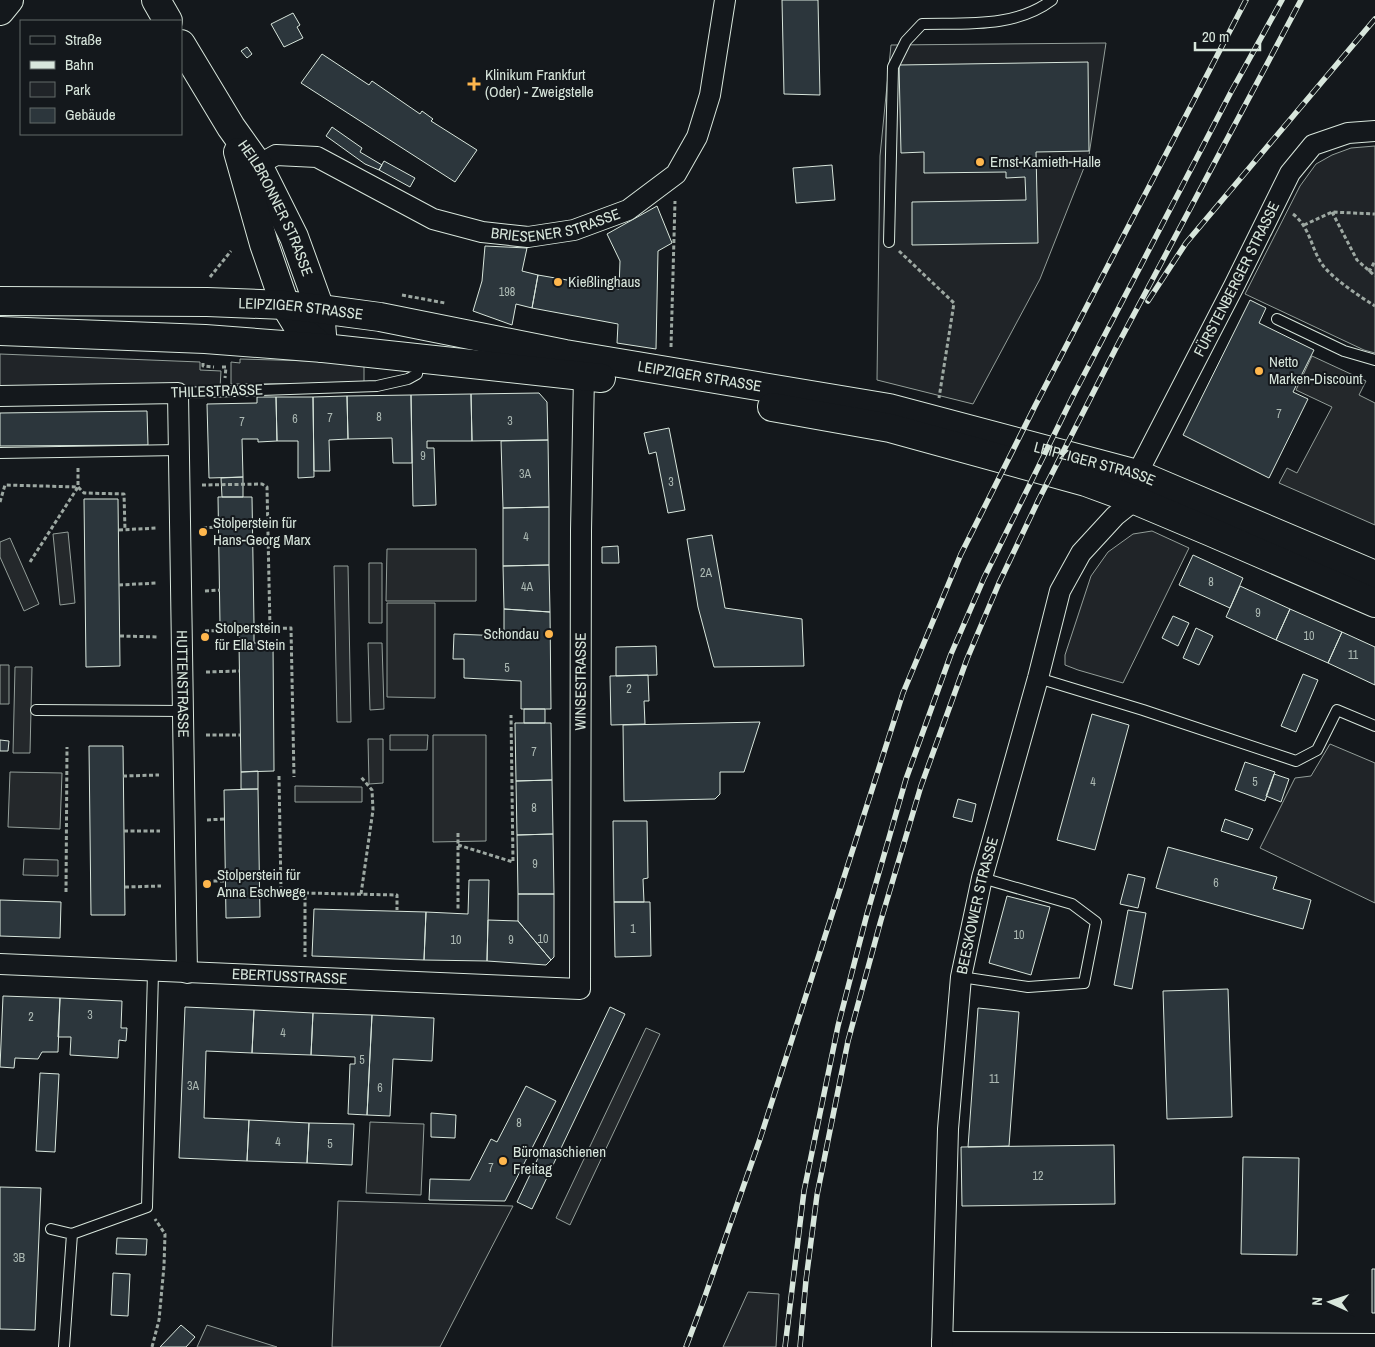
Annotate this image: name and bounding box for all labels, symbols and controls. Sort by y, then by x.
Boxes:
legend [20,20,182,135]
scale bar [1195,20,1260,52]
text: 20 m [1202,26,1229,47]
text: Straße [65,29,102,50]
text: Bahn [65,54,94,75]
place label: Klinikum Frankfurt (Oder) - Zweigstelle [485,64,594,102]
marker: Klinikum Frankfurt (Oder) - Zweigstelle [467,77,481,91]
text: Park [65,79,91,100]
text: Gebäude [65,104,116,125]
street label: HEILBRONNER STRASSE [233,135,318,279]
place label: Ernst-Kamieth-Halle [990,151,1101,172]
marker: Ernst-Kamieth-Halle [974,156,986,168]
street label: FÜRSTENBERGER STRASSE [1188,198,1284,360]
street label: BRIESENER STRASSE [490,203,623,247]
place label: Kießlinghaus [568,271,640,292]
marker: Kießlinghaus [552,276,564,288]
house number: 198 [499,284,515,300]
street label: LEIPZIGER STRASSE [238,292,364,325]
place label: Netto Marken-Discount [1269,351,1363,389]
street label: LEIPZIGER STRASSE [636,355,763,397]
marker: Netto Marken-Discount [1253,365,1265,377]
street label: THILESTRASSE [171,378,263,403]
house number: 7 [1276,406,1282,422]
house number: 8 [376,409,382,425]
house number: 7 [327,410,333,426]
house number: 6 [292,411,298,427]
house number: 3 [507,413,513,429]
house number: 7 [239,414,245,430]
street label: LEIPZIGER STRASSE [1032,436,1159,491]
house number: 9 [420,448,426,464]
house number: 3A [519,466,531,482]
house number: 3 [668,474,674,490]
place label: Stolperstein für Hans-Georg Marx [213,512,312,550]
marker: Stolperstein für Hans-Georg Marx [197,526,209,538]
house number: 4 [523,529,529,545]
house number: 2A [700,565,712,581]
house number: 8 [1208,574,1214,590]
house number: 4A [521,579,533,595]
house number: 9 [1255,605,1261,621]
place label: Stolperstein für Ella Stein [215,617,285,655]
place label: Schondau [484,623,539,644]
marker: Schondau [543,628,555,640]
house number: 10 [1304,628,1314,644]
street label: HUTTENSTRASSE [172,630,194,738]
marker: Stolperstein für Ella Stein [199,631,211,643]
street label: WINSESTRASSE [570,633,591,730]
house number: 11 [1348,647,1359,663]
house number: 5 [504,660,510,676]
house number: 2 [626,681,632,697]
house number: 7 [531,744,537,760]
house number: 4 [1090,774,1096,790]
house number: 5 [1252,774,1258,790]
house number: 8 [531,800,537,816]
street label: BEESKOWER STRASSE [951,834,1003,976]
house number: 9 [532,856,538,872]
place label: Stolperstein für Anna Eschwege [216,864,306,902]
house number: 6 [1213,875,1219,891]
marker: Stolperstein für Anna Eschwege [201,878,213,890]
house number: 1 [630,921,636,937]
house number: 10 [1014,927,1024,943]
house number: 10 [538,931,548,947]
house number: 10 [451,932,461,948]
house number: 9 [508,932,514,948]
street label: EBERTUSSTRASSE [232,963,348,989]
house number: 3 [87,1007,93,1023]
house number: 2 [28,1009,34,1025]
house number: 4 [280,1025,286,1041]
house number: 5 [359,1052,365,1068]
house number: 11 [989,1071,1000,1087]
house number: 3A [187,1078,199,1094]
house number: 6 [377,1080,383,1096]
house number: 8 [516,1115,522,1131]
house number: 4 [275,1134,281,1150]
house number: 5 [327,1136,333,1152]
place label: Büromaschienen Freitag [513,1141,606,1179]
marker: Büromaschienen Freitag [497,1155,509,1167]
house number: 7 [488,1160,494,1176]
house number: 12 [1033,1168,1043,1184]
house number: 3B [13,1250,25,1266]
north arrow [1305,1277,1355,1327]
text: N [1308,1297,1326,1306]

